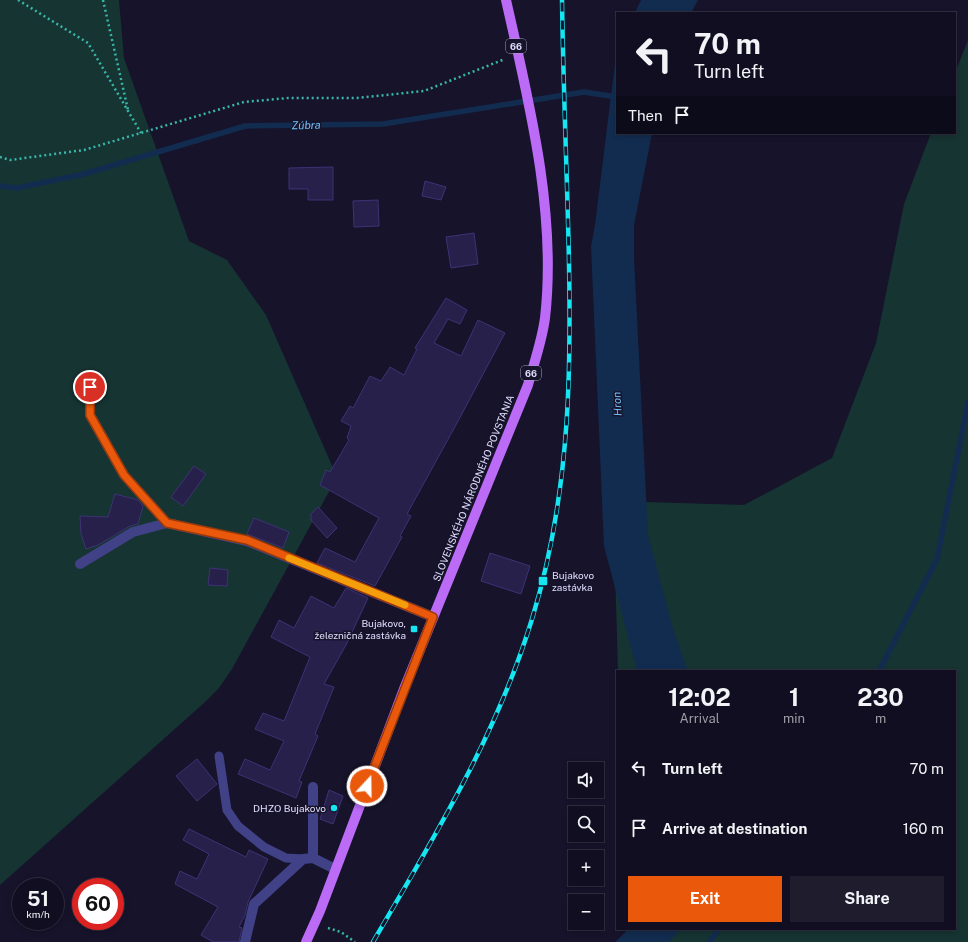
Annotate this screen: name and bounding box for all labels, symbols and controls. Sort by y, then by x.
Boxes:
text: 70 m [694,27,761,60]
icon: left [628,28,680,80]
road number: 66 [506,39,526,53]
text: Turn left [694,61,764,82]
icon: arrive [671,104,693,126]
text: Then [628,107,663,124]
water label: Zúbra [291,119,321,131]
road number: 66 [521,366,541,380]
pin [73,370,107,404]
icon: arrive [79,376,101,398]
water label: Hron [610,392,624,416]
street label: SLOVENSKÉHO NÁRODNÉHO POVSTANIA [430,393,516,583]
place label: Bujakovo zastávka [552,569,595,593]
marker: Bujakovo zastávka [537,575,549,587]
place label: Bujakovo, železničná zastávka [314,617,406,641]
marker: Bujakovo, železničná zastávka [409,624,419,634]
text: 12:02 [668,683,731,711]
text: 1 [789,683,799,711]
text: 230 [857,683,904,711]
text: Arrival [679,711,720,726]
text: min [783,711,805,726]
text: m [875,711,886,726]
icon: left [628,757,650,779]
text: Turn left [662,760,723,777]
text: 70 m [909,760,944,777]
map controls [568,762,604,930]
button: sound [568,762,604,798]
position arrow [346,765,388,807]
place label: DHZO Bujakovo [253,802,326,814]
marker: DHZO Bujakovo [329,803,339,813]
button: search [568,806,604,842]
icon: arrive [628,817,650,839]
text: Arrive at destination [662,820,807,837]
text: 160 m [903,820,944,837]
button: + [568,850,604,886]
button: Exit [628,876,782,922]
button: Share [790,876,944,922]
speed limit sign: 60 [72,878,124,930]
text: 51 [27,887,49,911]
button: − [568,894,604,930]
text: km/h [26,908,50,920]

